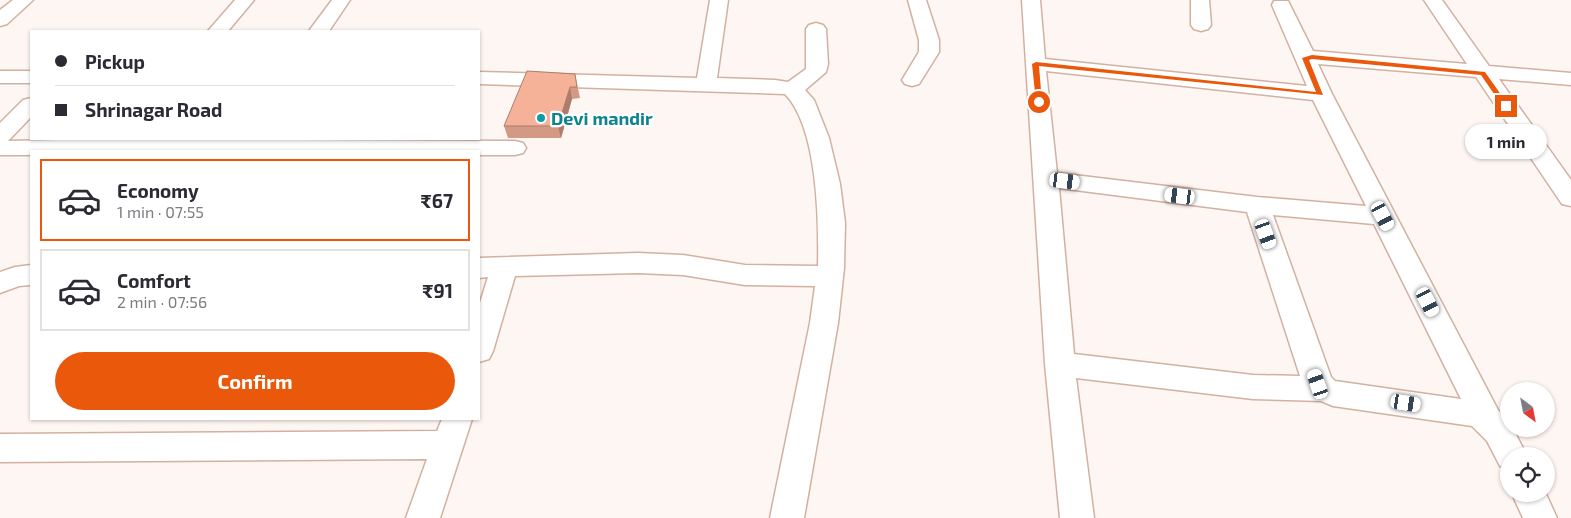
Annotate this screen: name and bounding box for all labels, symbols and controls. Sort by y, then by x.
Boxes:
text: Pickup [85,50,145,73]
route start [1028,91,1050,113]
route end [1495,95,1517,117]
text: Shrinagar Road [85,98,222,121]
place label: Devi mandir [551,107,653,129]
marker: Devi mandir [535,112,547,124]
callout: 1 min [1465,124,1547,158]
text: 1 min [1487,132,1525,151]
car [1049,172,1080,190]
icon: car [57,178,102,223]
text: Economy [117,179,199,202]
car [1164,187,1195,205]
text: ₹67 [421,189,453,212]
car [1369,199,1396,233]
text: 1 min · 07:55 [117,202,204,221]
car [1253,217,1278,251]
icon: car [57,268,102,313]
text: Comfort [117,269,191,292]
text: ₹91 [422,279,453,302]
car [1414,285,1441,319]
text: 2 min · 07:56 [117,292,207,311]
button: Confirm [55,352,455,410]
car [1306,367,1329,401]
north arrow [1500,382,1555,438]
map controls [1500,382,1555,502]
car [1390,393,1421,413]
button: locate [1500,447,1555,502]

